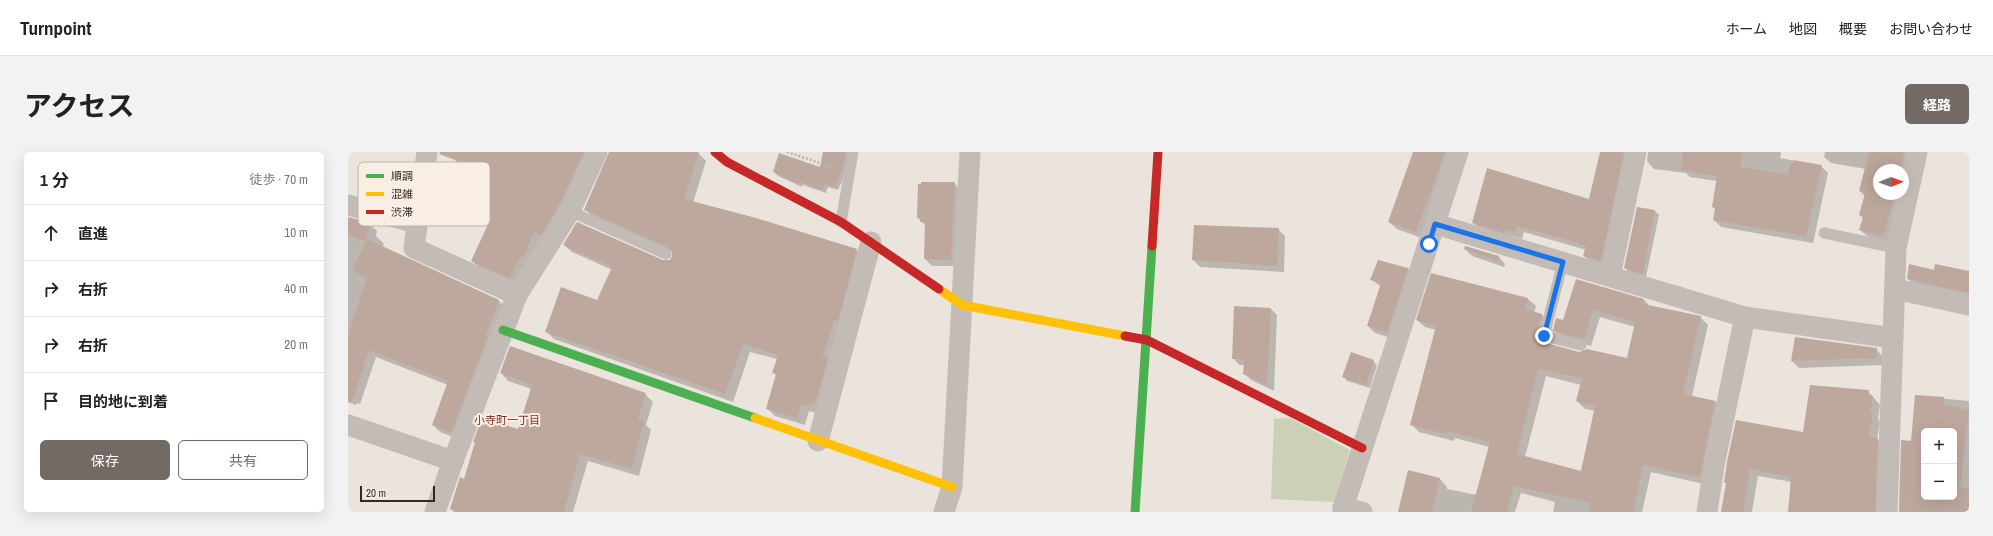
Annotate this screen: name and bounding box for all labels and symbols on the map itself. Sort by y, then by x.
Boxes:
legend [358,162,490,226]
north arrow [1873,164,1909,200]
text: 順調 [391,169,413,183]
text: 混雑 [391,187,413,201]
text: 渋滞 [391,205,413,219]
route start [1420,235,1438,253]
route end [1535,327,1553,345]
district label: 小寺町一丁目 [474,413,540,427]
scale bar [360,484,435,503]

